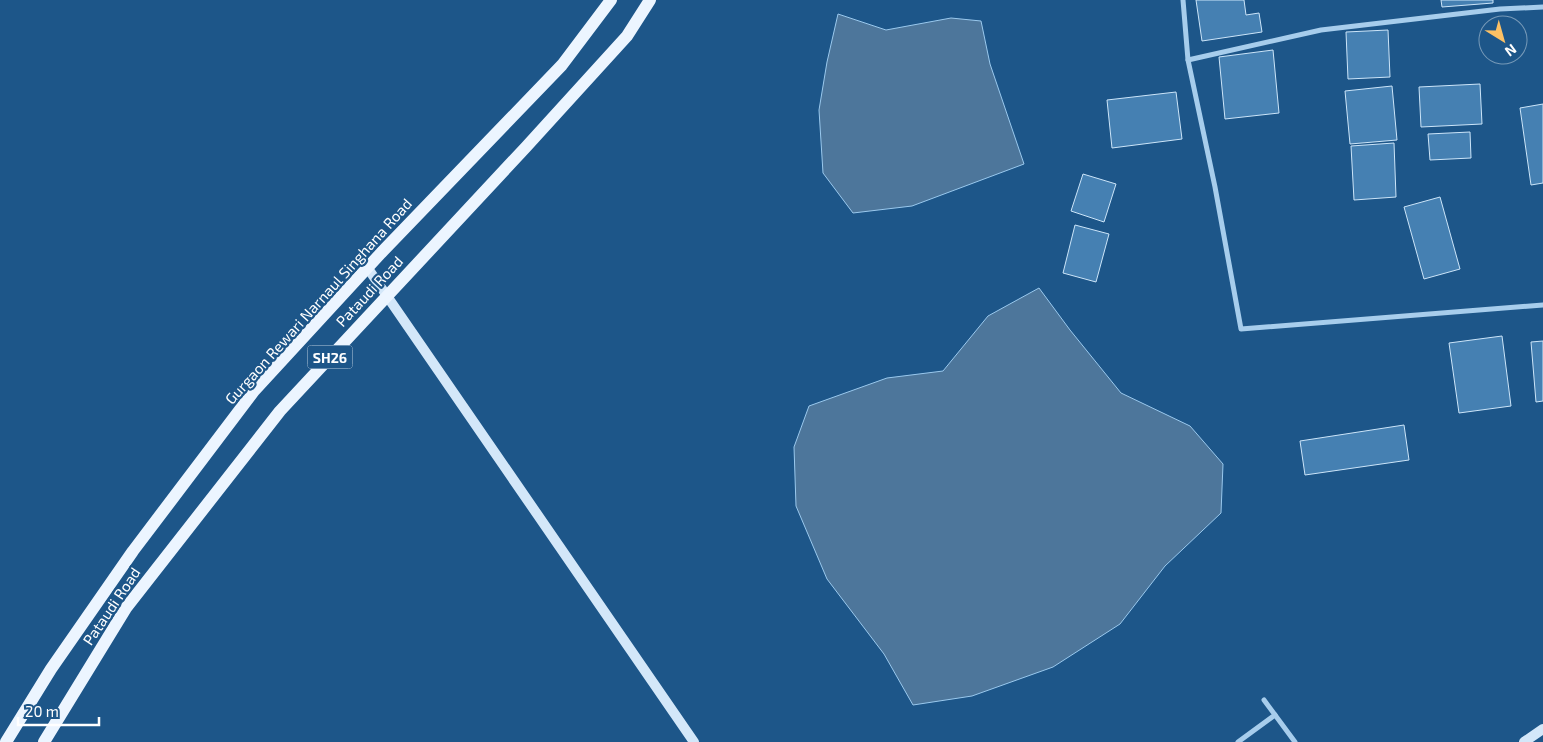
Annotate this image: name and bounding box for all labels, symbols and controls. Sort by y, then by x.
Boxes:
north arrow [1478,15,1528,65]
text: N [1502,41,1520,61]
street label: Gurgaon Rewari Narnaul Singhana Road [221,194,415,408]
street label: Pataudi Road [332,252,406,330]
road number: SH26 [308,346,352,368]
street label: Pataudi Road [78,564,144,648]
scale bar [18,694,99,726]
text: 20 m [25,702,59,720]

